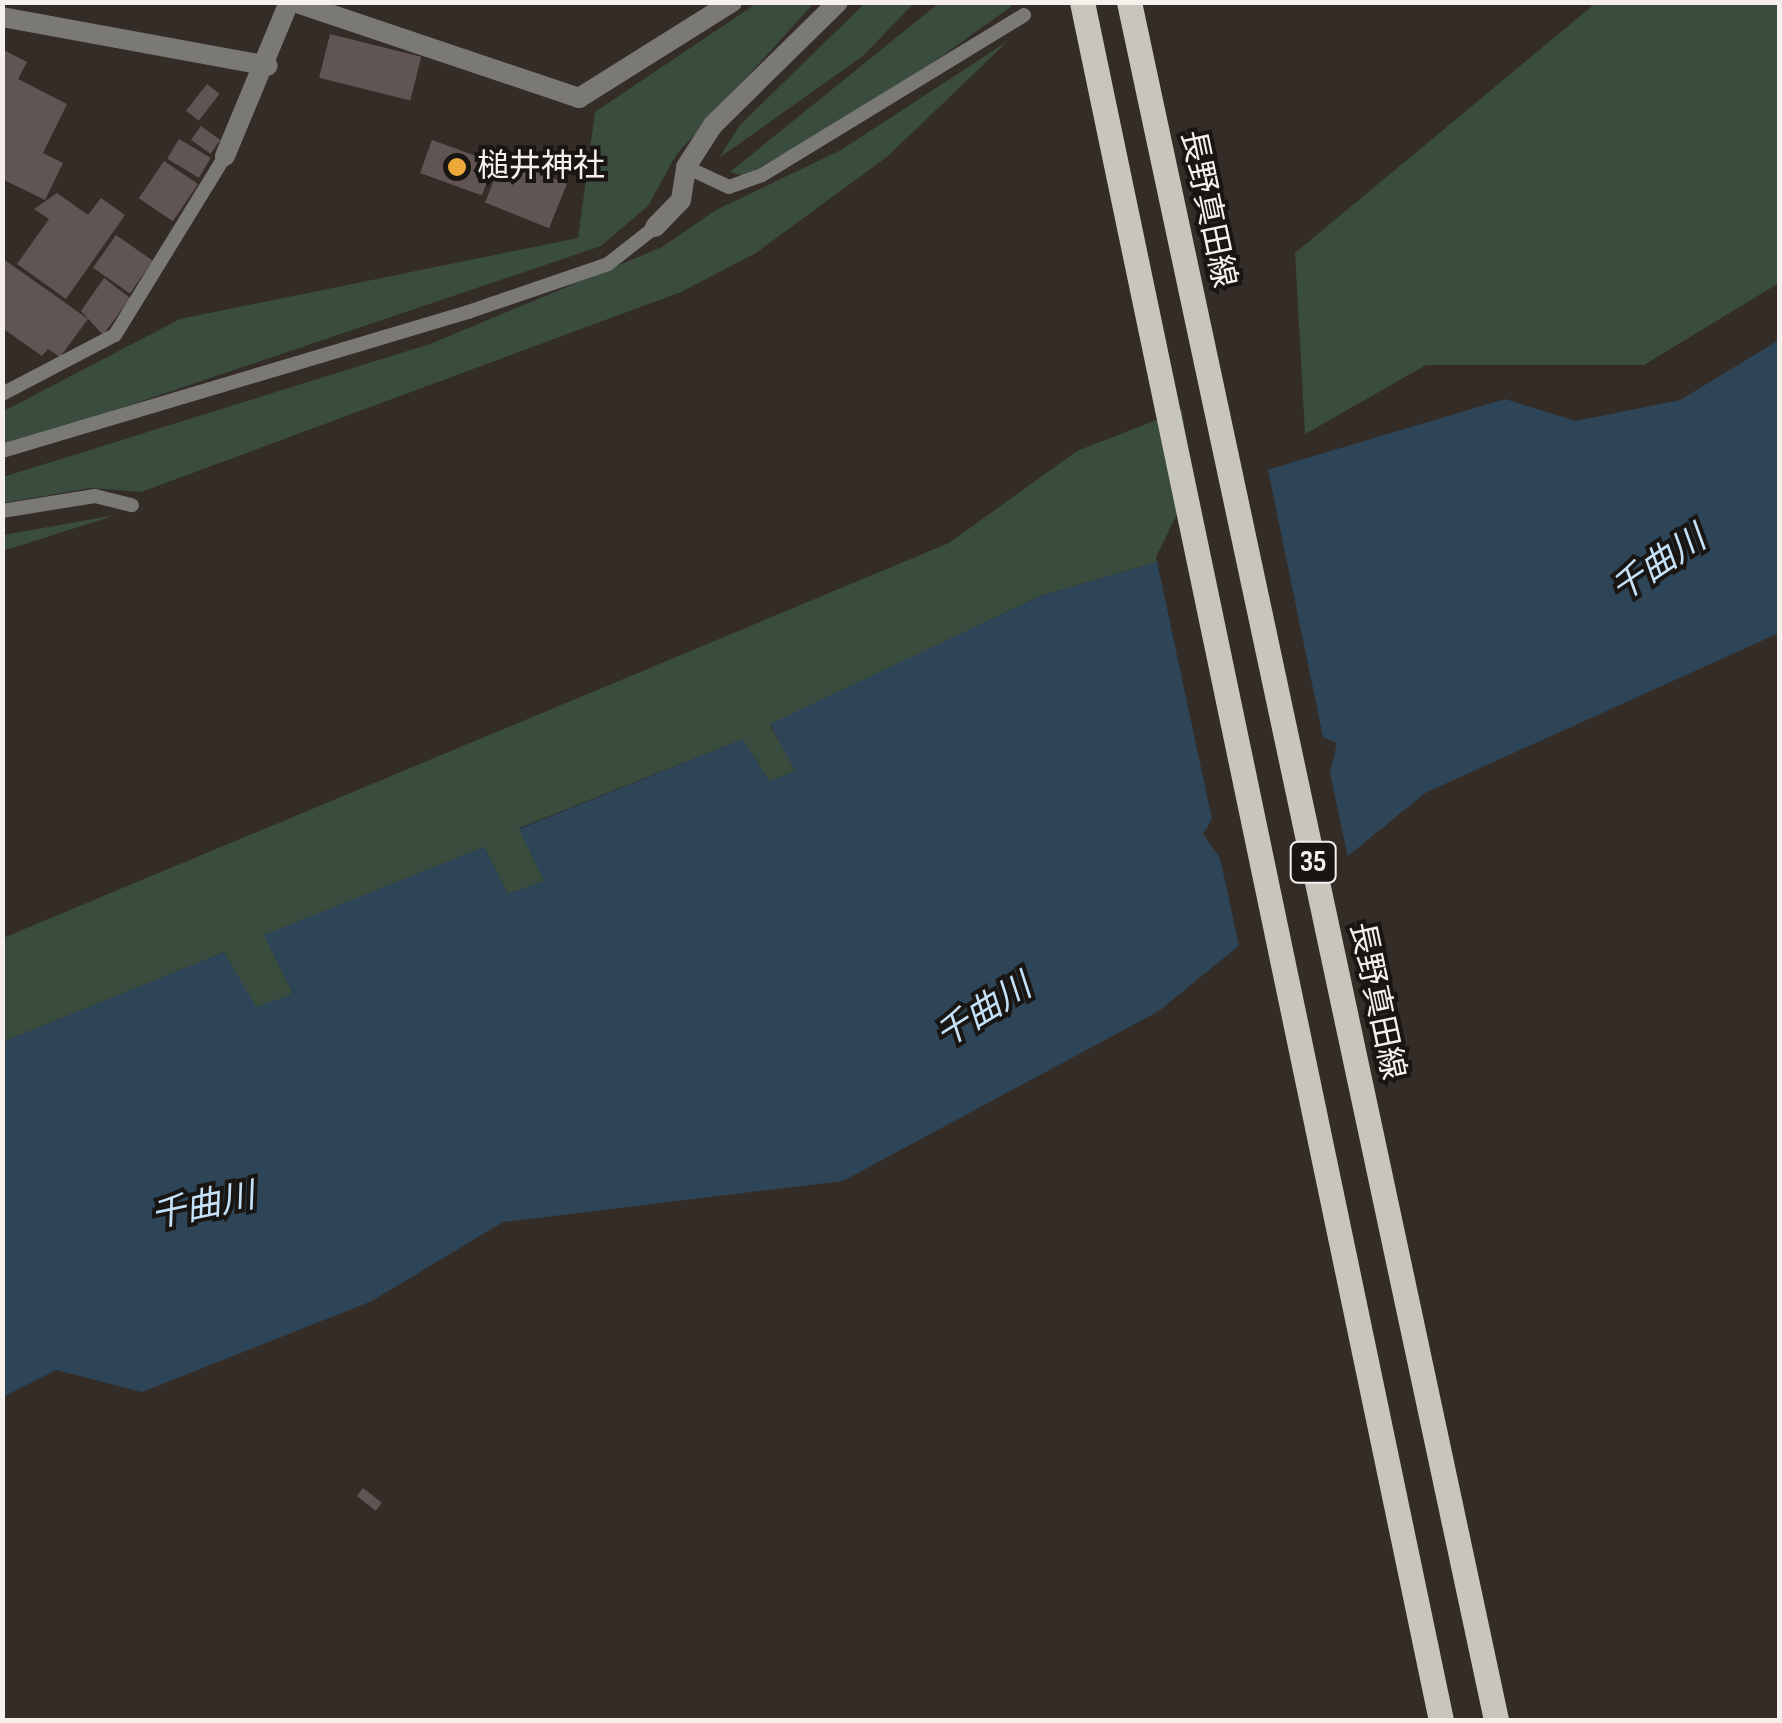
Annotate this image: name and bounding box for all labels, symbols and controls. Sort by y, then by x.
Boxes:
street label: 長野真田線 [1172,127,1242,291]
place label: 槌井神社 [477,148,605,186]
marker: 槌井神社 [446,156,468,178]
water label: 千曲川 [1604,518,1714,612]
road number: 35 [1288,837,1338,887]
street label: 長野真田線 [1341,919,1411,1083]
water label: 千曲川 [928,966,1040,1058]
water label: 千曲川 [147,1176,259,1238]

